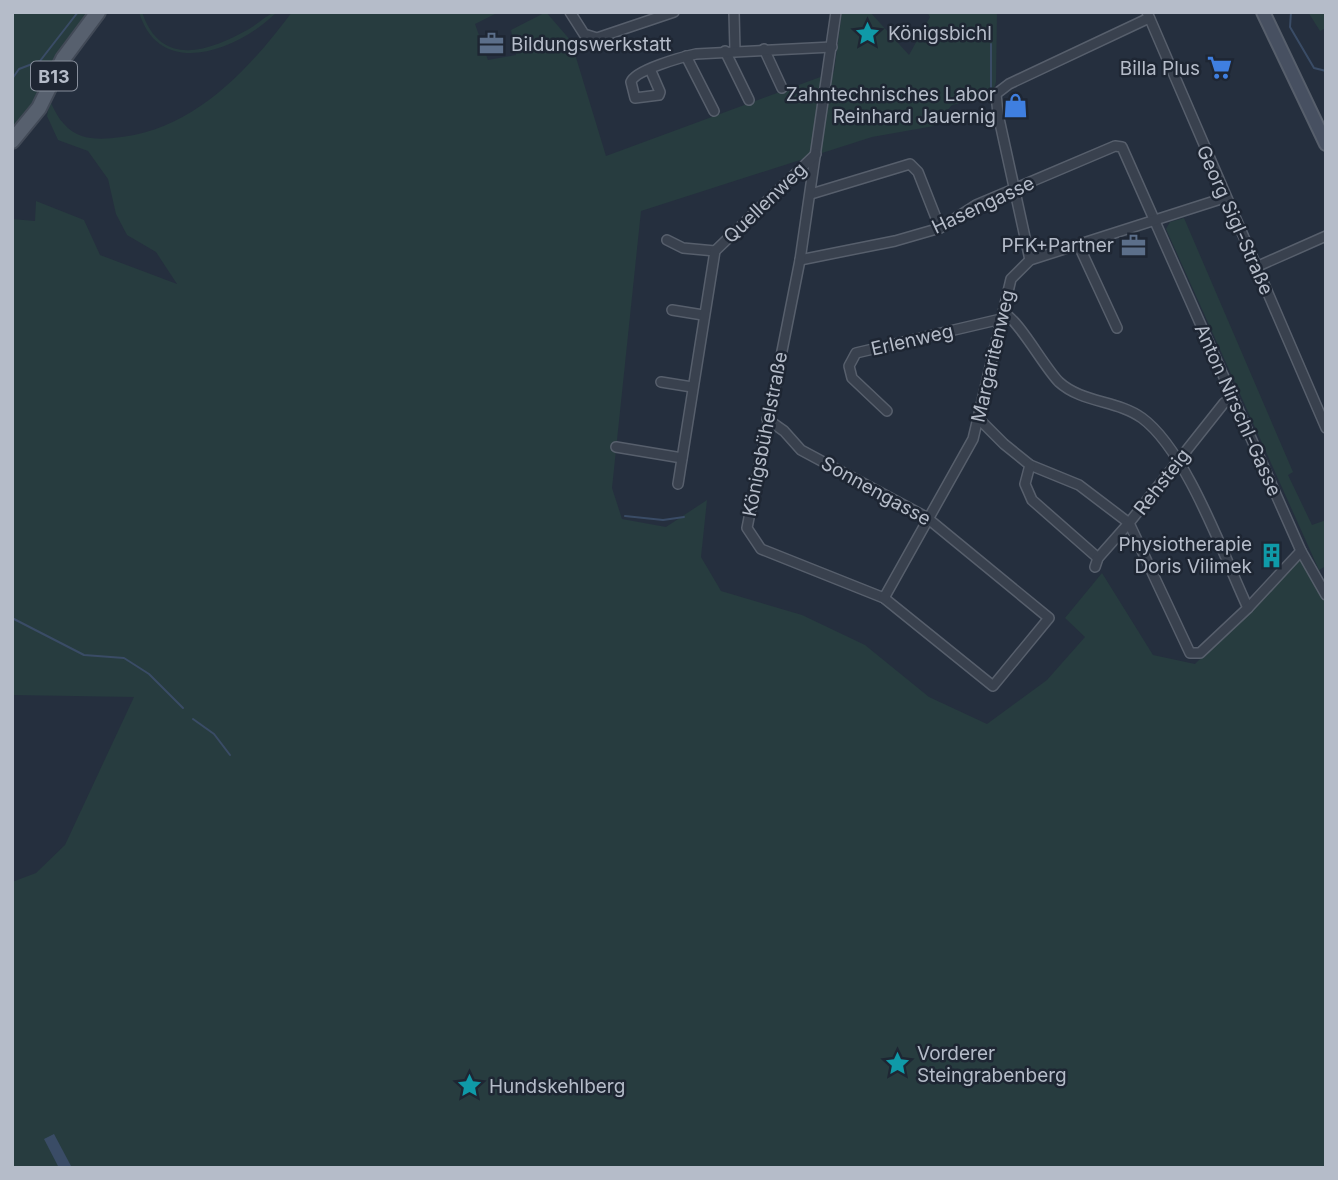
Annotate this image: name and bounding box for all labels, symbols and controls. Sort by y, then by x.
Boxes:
place icon: Königsbichl [854,19,882,47]
place label: Königsbichl [888,22,992,45]
office icon: Bildungswerkstatt [477,30,505,58]
place label: Bildungswerkstatt [511,33,672,56]
supermarket icon: Billa Plus [1206,54,1234,82]
place label: Billa Plus [1120,57,1200,80]
road number: B13 [31,62,77,90]
place label: Zahntechnisches Labor Reinhard Jauernig [786,83,996,128]
shop icon: Zahntechnisches Labor Reinhard Jauernig [1002,91,1030,119]
street label: Georg Sigl-Straße [1192,142,1278,298]
street label: Quellenweg [719,158,811,248]
street label: Hasengasse [928,171,1038,239]
office icon: PFK+Partner [1120,231,1148,259]
place label: PFK+Partner [1001,234,1114,257]
street label: Margaritenweg [967,287,1019,425]
street label: Erlenweg [869,319,955,361]
street label: Anton Nirschl-Gasse [1190,320,1286,500]
street label: Königsbühelstraße [738,350,792,518]
street label: Rehsteig [1129,444,1195,520]
street label: Sonnengasse [817,451,935,531]
place label: Physiotherapie Doris Vilimek [1119,533,1253,578]
building icon: Physiotherapie Doris Vilimek [1258,541,1286,569]
place label: Vorderer Steingrabenberg [917,1042,1067,1087]
place icon: Vorderer Steingrabenberg [883,1050,911,1078]
place icon: Hundskehlberg [455,1072,483,1100]
place label: Hundskehlberg [489,1075,625,1098]

